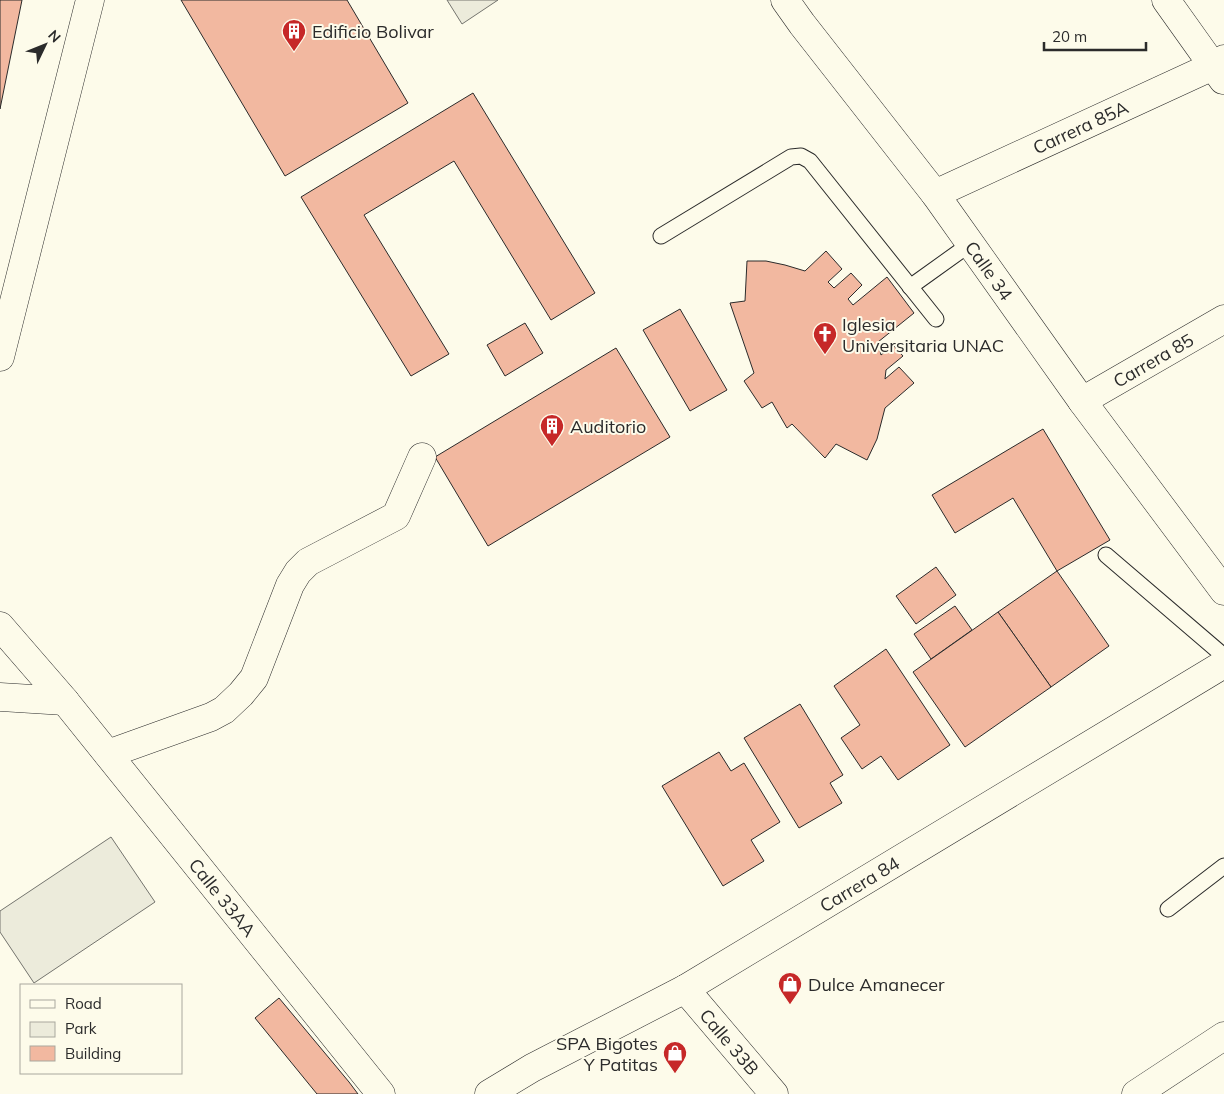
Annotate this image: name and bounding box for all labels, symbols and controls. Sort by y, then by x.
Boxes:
building icon: Edificio Bolivar [281,18,307,52]
north arrow [20,20,70,70]
place label: Edificio Bolivar [312,20,434,43]
scale bar [1044,20,1146,52]
text: N [44,26,65,46]
text: 20 m [1052,27,1087,46]
street label: Carrera 85A [1029,95,1132,159]
street label: Calle 34 [960,236,1018,305]
place label: Iglesia Universitaria UNAC [842,313,1004,357]
church icon: Iglesia Universitaria UNAC [812,321,838,355]
street label: Carrera 85 [1109,328,1198,392]
building icon: Auditorio [539,413,565,447]
place label: Auditorio [570,415,646,438]
street label: Carrera 84 [815,851,904,917]
street label: Calle 33AA [184,853,261,941]
shop icon: Dulce Amanecer [777,971,803,1005]
place label: Dulce Amanecer [808,973,945,996]
legend [20,984,182,1074]
text: Road [65,994,102,1013]
street label: Calle 33B [695,1004,764,1080]
text: Park [65,1019,97,1038]
place label: SPA Bigotes Y Patitas [556,1032,658,1076]
shop icon: SPA Bigotes Y Patitas [662,1040,688,1074]
text: Building [65,1044,121,1063]

